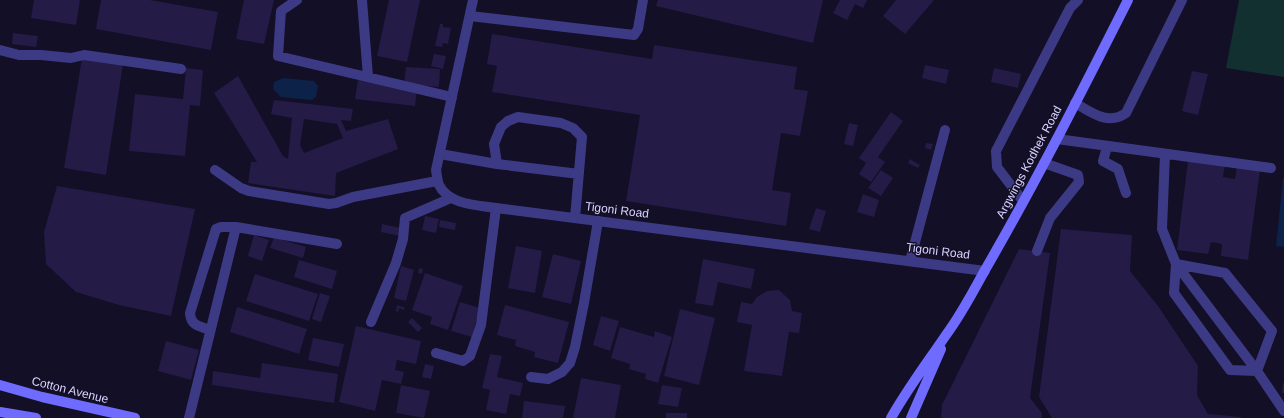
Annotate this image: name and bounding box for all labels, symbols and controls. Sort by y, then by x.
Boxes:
street label: Argwings Kodhek Road [993,103,1065,221]
street label: Tigoni Road [584,199,650,221]
street label: Tigoni Road [905,240,971,262]
street label: Cotton Avenue [30,374,110,406]

